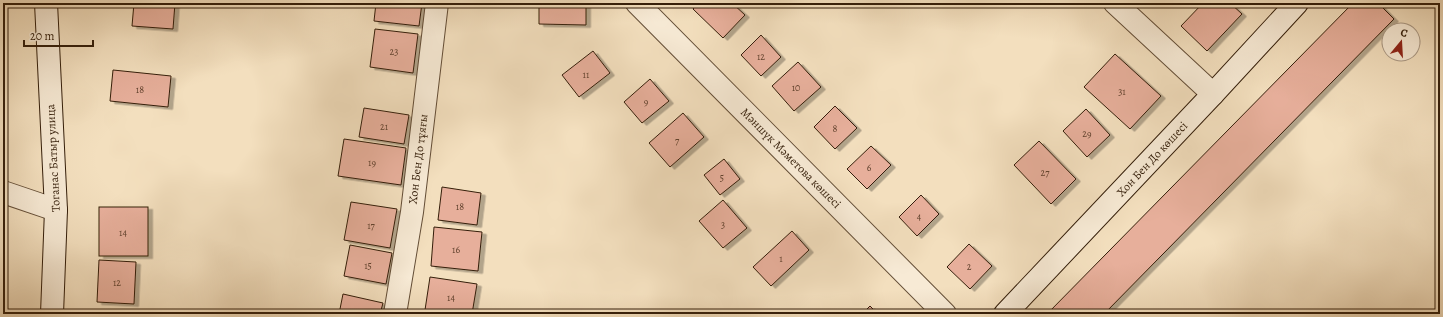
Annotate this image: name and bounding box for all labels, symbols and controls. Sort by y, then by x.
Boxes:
scale bar [24,22,93,48]
north arrow [1381,22,1421,62]
text: С [1398,25,1410,41]
text: 20 m [30,28,54,44]
house number: 23 [390,45,398,58]
house number: 12 [757,50,765,63]
house number: 11 [583,68,590,81]
house number: 10 [792,81,800,94]
house number: 18 [136,83,144,96]
house number: 31 [1118,85,1126,98]
house number: 9 [644,95,649,108]
street label: Тоганас Батыр улица [42,103,64,212]
street label: Мәншүк Мәметова көшесі [737,104,845,212]
street label: Хон Бен До тұяғы [405,113,431,205]
street label: Хон Бен До көшесі [1113,118,1191,200]
house number: 21 [380,120,389,133]
house number: 8 [833,122,838,135]
house number: 29 [1082,127,1092,140]
house number: 7 [675,134,680,147]
house number: 19 [368,156,376,169]
house number: 6 [867,161,872,174]
house number: 27 [1041,166,1050,179]
house number: 5 [720,171,724,184]
house number: 18 [456,200,464,213]
house number: 4 [917,210,922,223]
house number: 3 [721,218,725,231]
house number: 17 [367,219,376,232]
house number: 14 [119,226,127,239]
house number: 16 [452,243,460,256]
house number: 1 [779,252,783,265]
house number: 15 [364,259,372,272]
house number: 2 [967,260,972,273]
house number: 12 [113,276,121,289]
house number: 14 [447,291,455,304]

